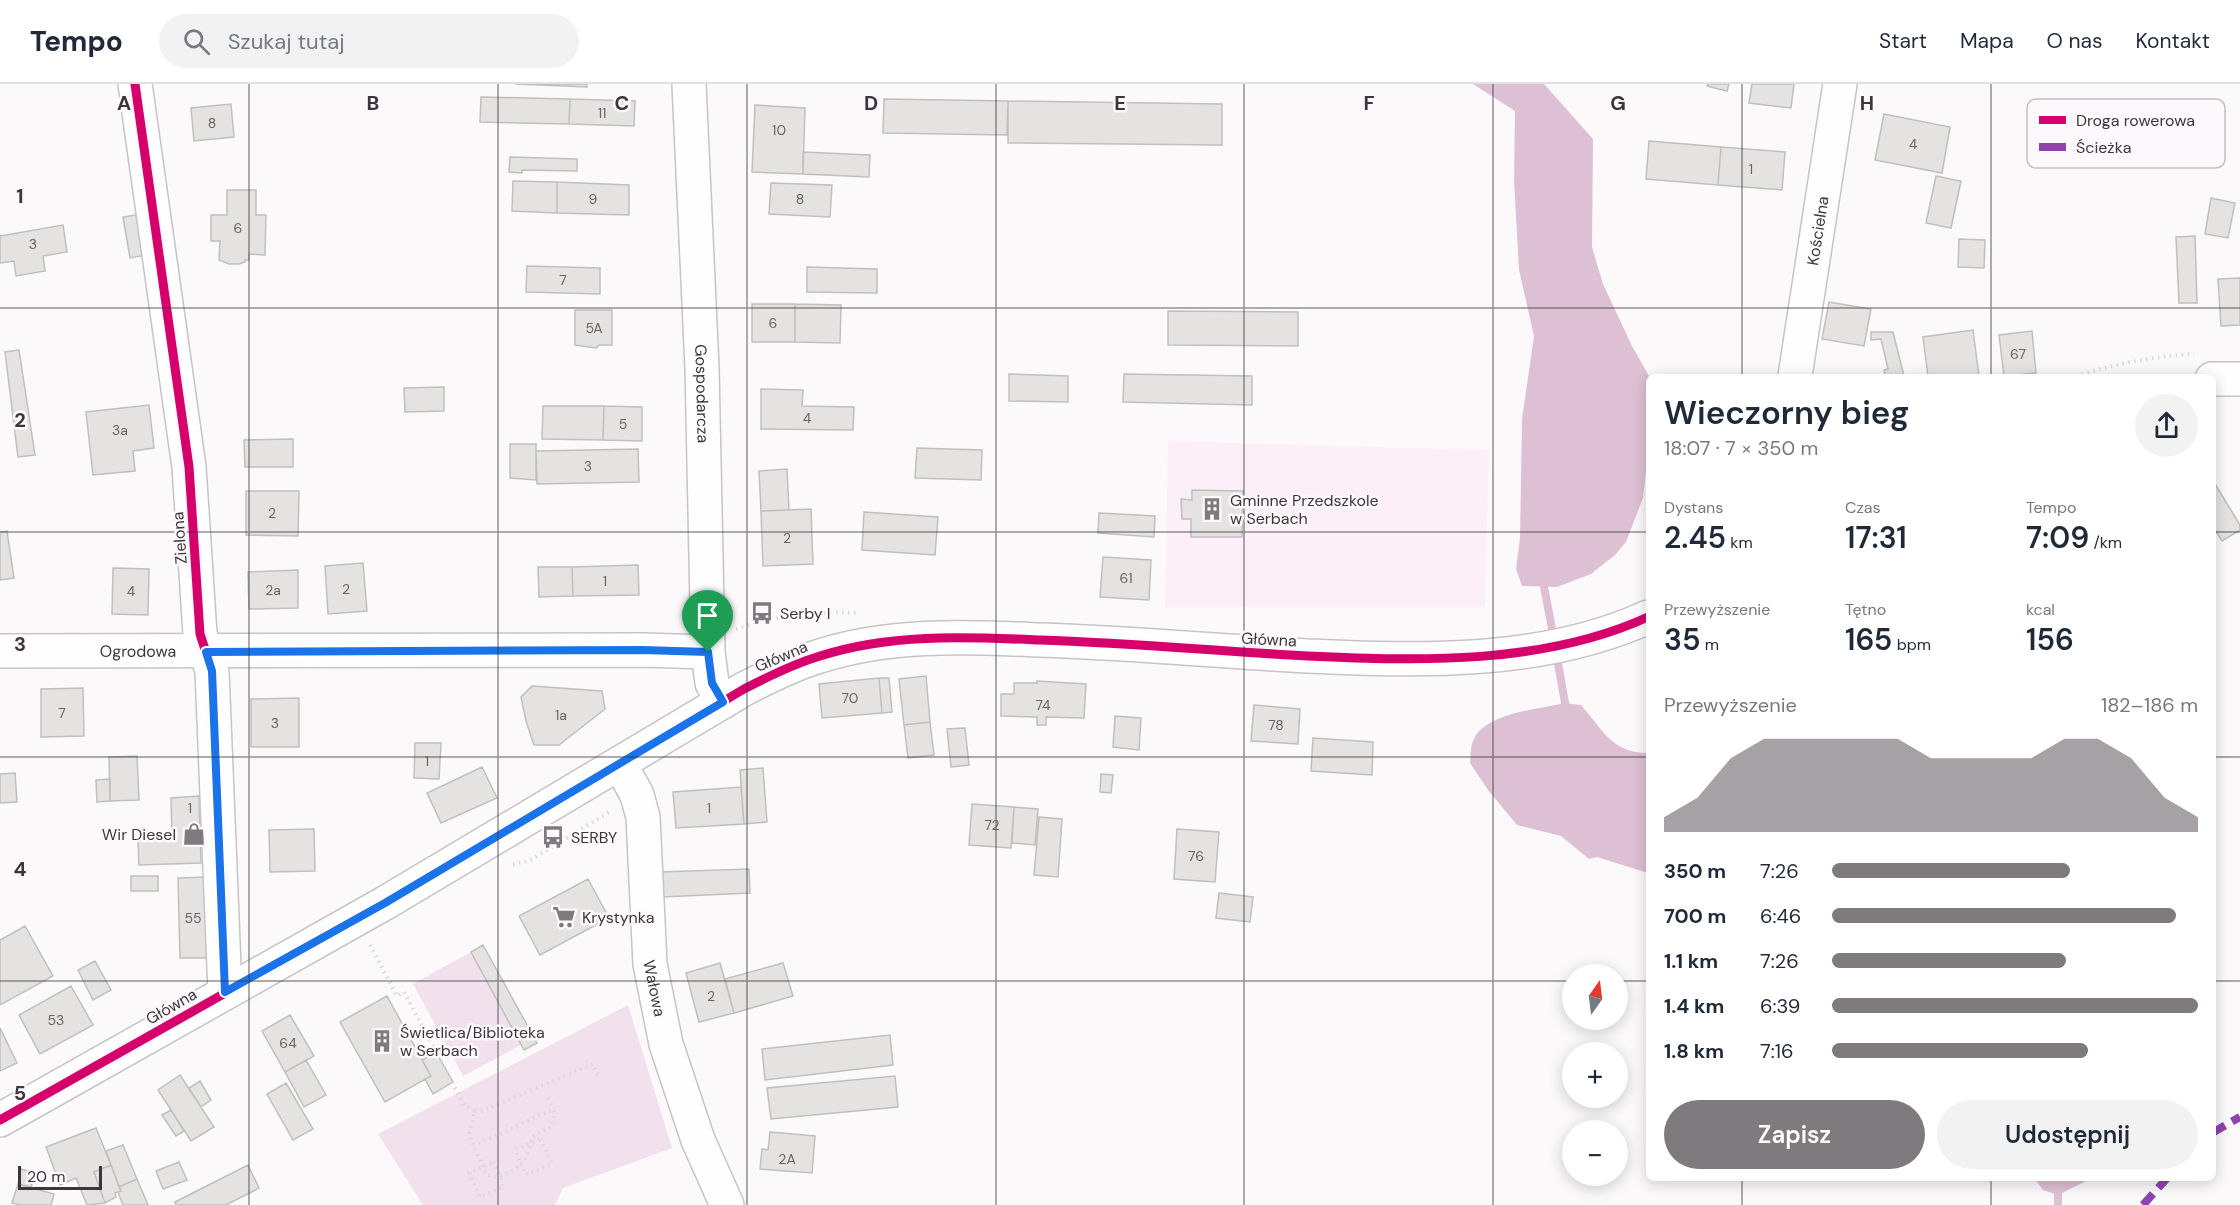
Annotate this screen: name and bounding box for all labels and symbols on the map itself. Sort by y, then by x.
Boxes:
text: A [117,90,131,116]
text: B [367,90,379,116]
text: C [615,90,629,116]
text: D [864,90,878,116]
text: E [1114,90,1126,116]
text: F [1363,90,1375,116]
text: G [1610,90,1626,116]
text: H [1860,90,1874,116]
legend [2027,99,2225,168]
house number: 11 [598,104,606,122]
text: Droga rowerowa [2076,110,2195,131]
house number: 8 [208,114,216,132]
house number: 10 [772,121,786,139]
house number: 4 [1909,135,1918,153]
text: Ścieżka [2076,137,2131,158]
house number: 1 [1749,160,1753,178]
text: 1 [16,183,24,209]
house number: 9 [589,190,598,208]
house number: 8 [796,190,804,208]
street label: Kościelna [1802,195,1834,267]
house number: 6 [234,219,242,237]
house number: 3 [29,235,37,253]
house number: 7 [559,271,567,289]
house number: 6 [769,314,777,332]
house number: 5A [585,319,603,337]
street label: Gospodarcza [690,344,714,443]
house number: 67 [2010,345,2026,363]
text: 2 [14,407,26,433]
house number: 4 [803,409,812,427]
house number: 5 [619,415,627,433]
house number: 3a [112,421,128,439]
house number: 3 [584,457,592,475]
place label: Gminne Przedszkole w Serbach [1230,490,1379,529]
building icon: Gminne Przedszkole w Serbach [1199,496,1225,522]
house number: 2 [268,504,276,522]
street label: Zielona [167,511,192,565]
house number: 2 [783,529,791,547]
house number: 61 [1119,569,1133,587]
house number: 1 [603,572,607,590]
house number: 2 [342,580,350,598]
house number: 2a [265,581,281,599]
house number: 4 [127,582,136,600]
pin [682,590,733,652]
bus stop icon: Serby I [749,600,775,626]
place label: Serby I [780,603,831,624]
street label: Główna [1241,628,1297,651]
text: 3 [14,631,26,657]
street label: Główna [752,636,811,677]
street label: Ogrodowa [100,641,176,662]
house number: 70 [842,689,858,707]
house number: 74 [1035,696,1051,714]
house number: 7 [58,704,66,722]
house number: 1a [555,706,567,724]
house number: 3 [271,714,279,732]
house number: 78 [1268,716,1284,734]
house number: 1 [425,752,429,770]
house number: 1 [188,799,192,817]
house number: 1 [707,799,711,817]
house number: 72 [984,816,1000,834]
shop icon: Wir Diesel [181,821,207,847]
place label: Wir Diesel [102,824,176,845]
bus stop icon: SERBY [540,824,566,850]
place label: SERBY [571,827,617,848]
house number: 76 [1188,847,1204,865]
text: 4 [14,856,27,882]
supermarket icon: Krystynka [551,904,577,930]
place label: Krystynka [582,907,654,928]
house number: 55 [184,909,202,927]
street label: Wałowa [638,958,670,1018]
north arrow [1562,964,1628,1030]
street label: Główna [142,983,201,1029]
house number: 2 [707,987,715,1005]
house number: 53 [48,1011,64,1029]
place label: Świetlica/Biblioteka w Serbach [400,1022,545,1061]
building icon: Świetlica/Biblioteka w Serbach [369,1028,395,1054]
house number: 64 [279,1034,297,1052]
text: 5 [14,1080,26,1106]
house number: 2A [778,1150,796,1168]
scale bar [18,1163,102,1190]

